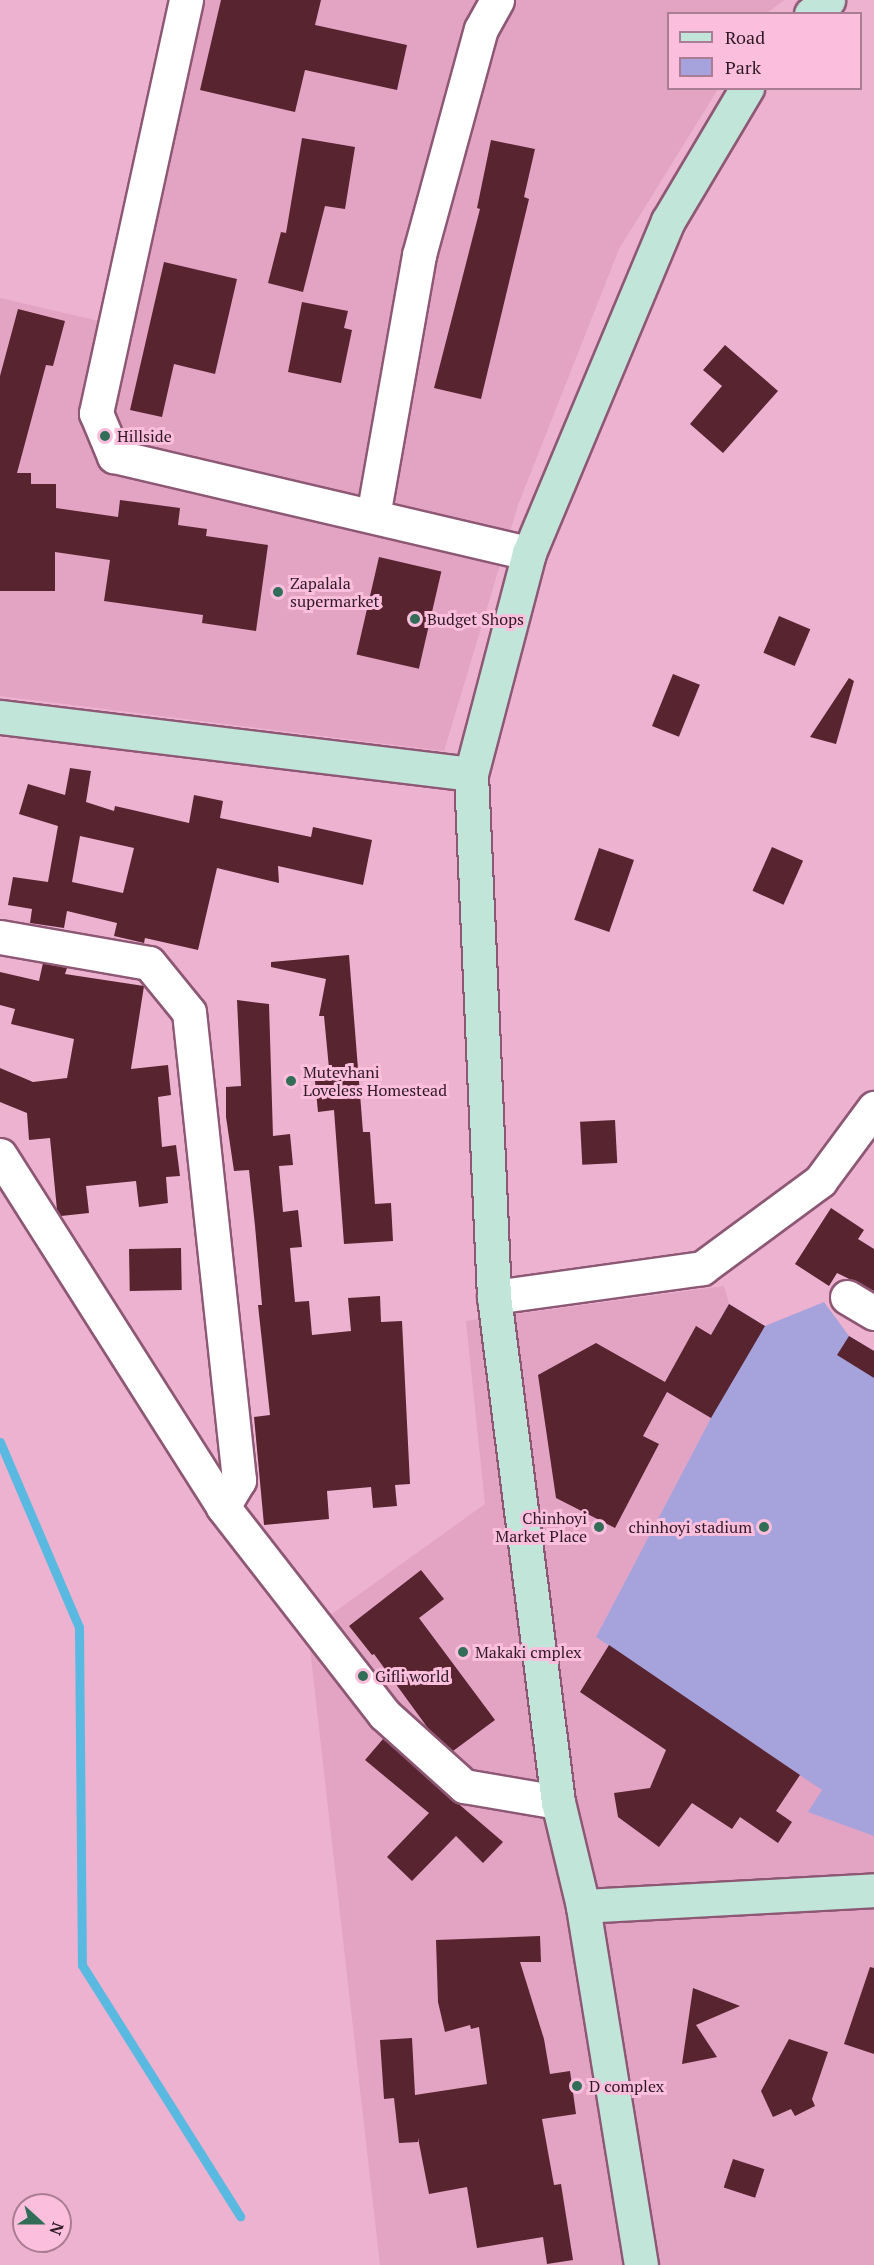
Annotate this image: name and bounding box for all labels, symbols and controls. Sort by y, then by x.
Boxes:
legend [667,12,862,90]
text: Road [725,25,765,49]
text: Park [725,55,761,79]
place label: Hillside [117,426,172,446]
marker: Hillside [98,429,112,443]
place label: Zapalala supermarket [290,573,379,611]
marker: Zapalala supermarket [271,585,285,599]
place label: Budget Shops [427,609,524,629]
marker: Budget Shops [408,612,422,626]
place label: Mutevhani Loveless Homestead [303,1062,447,1100]
marker: Mutevhani Loveless Homestead [284,1074,298,1088]
place label: Chinhoyi Market Place [495,1508,587,1546]
place label: chinhoyi stadium [628,1517,752,1537]
marker: Chinhoyi Market Place [592,1520,606,1534]
marker: chinhoyi stadium [757,1520,771,1534]
place label: Makaki cmplex [475,1642,581,1662]
marker: Makaki cmplex [456,1645,470,1659]
place label: Gifli world [375,1666,449,1686]
marker: Gifli world [356,1669,370,1683]
place label: D complex [589,2076,664,2096]
marker: D complex [570,2079,584,2093]
north arrow [12,2193,72,2253]
text: N [44,2219,69,2238]

